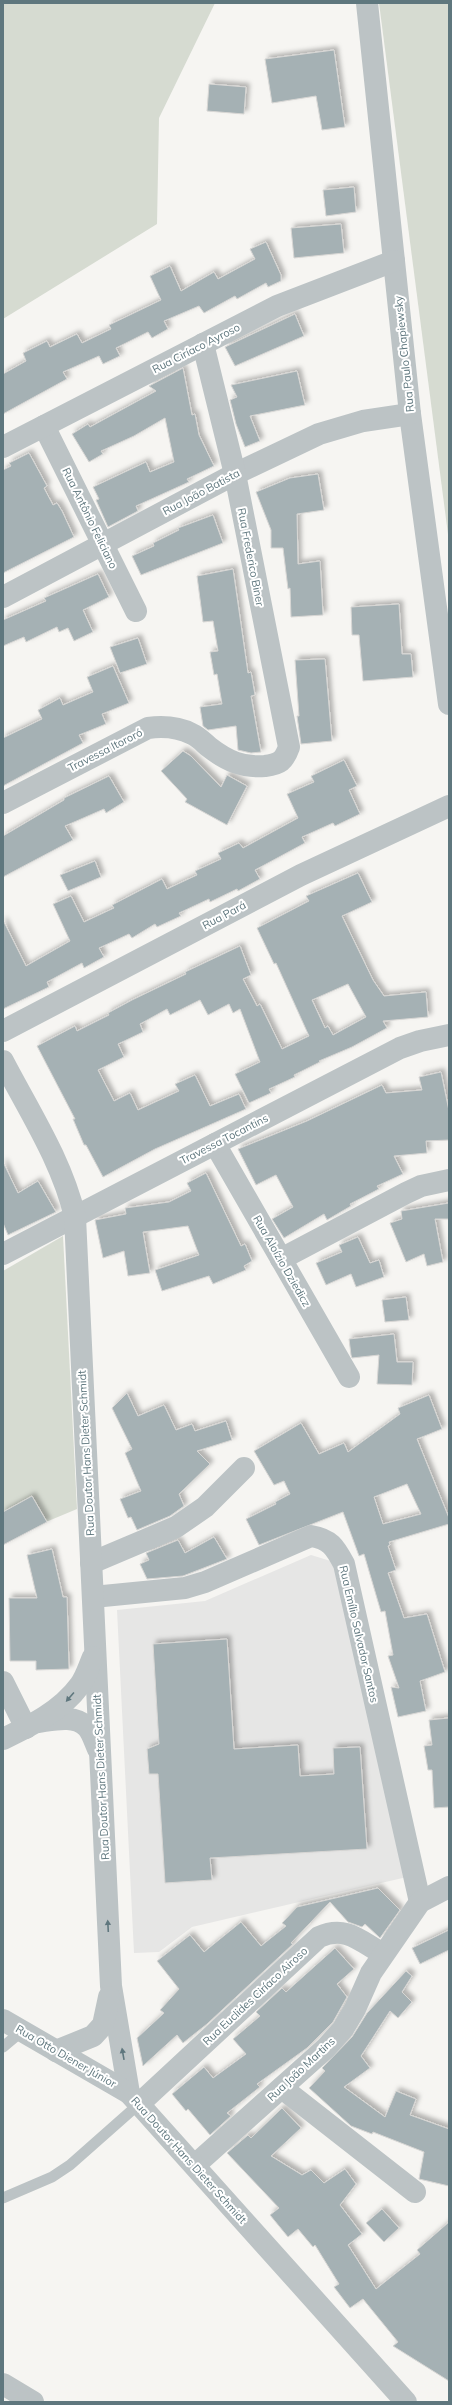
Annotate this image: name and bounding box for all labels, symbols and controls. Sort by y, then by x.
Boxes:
street label: Rua Paulo Chapiewsky [391,295,417,413]
street label: Rua Ciríaco Ayroso [150,320,242,376]
street label: Rua Antônio Feliciano [59,465,121,571]
street label: Rua João Batista [160,466,242,518]
street label: Rua Frederico Biner [235,507,267,607]
street label: Travessa Itororó [65,725,145,775]
street label: Rua Pará [200,898,248,932]
street label: Travessa Tocantins [177,1111,271,1167]
street label: Rua Aloízio Dziedicz [250,1213,314,1310]
street label: Rua Doutor Hans Dieter Schmidt [75,1370,97,1536]
street label: Rua Emílio Salvador Santos [336,1564,382,1704]
one-way arrow [66,1692,75,1703]
street label: Rua Doutor Hans Dieter Schmidt [90,1694,112,1860]
one-way arrow [105,1920,112,1932]
street label: Rua Euclides Ciríaco Airoso [200,1944,310,2048]
street label: Rua Otto Diener Júnior [13,2021,119,2091]
street label: Rua João Martins [264,2034,338,2104]
one-way arrow [120,2048,126,2061]
street label: Rua Doutor Hans Dieter Schmidt [128,2094,250,2226]

